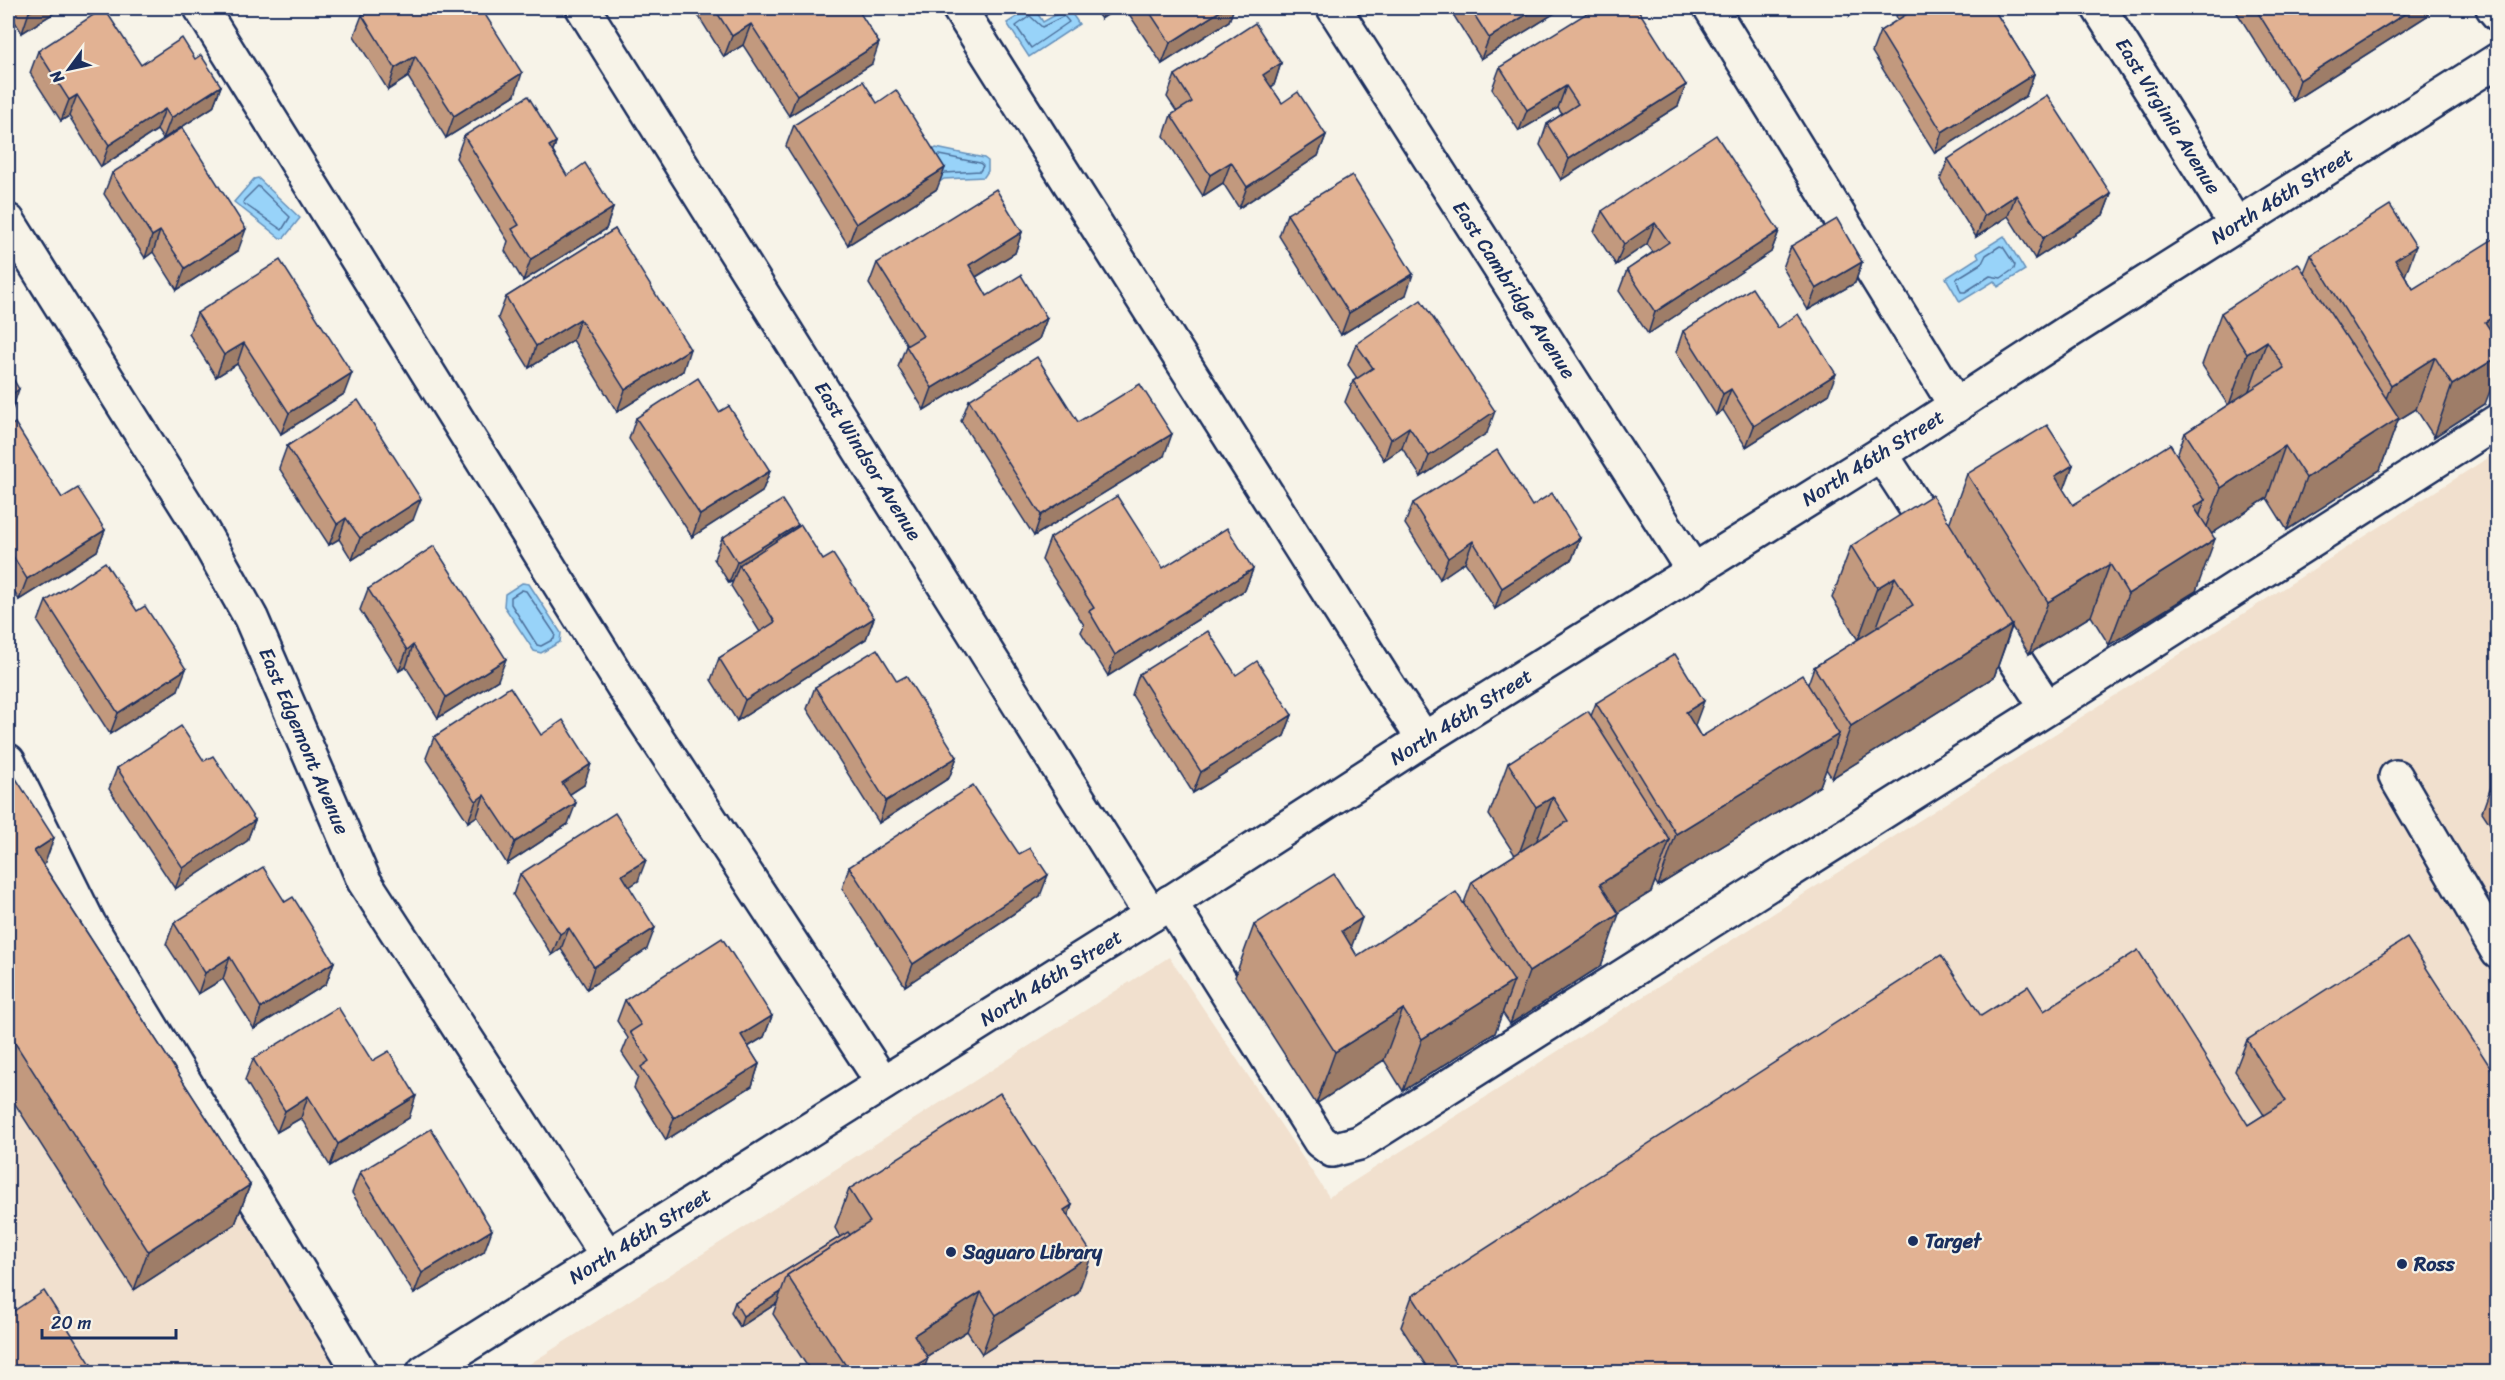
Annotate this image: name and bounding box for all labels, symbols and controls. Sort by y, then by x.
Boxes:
street label: East Virginia Avenue [2106,31,2230,201]
north arrow [39,39,99,99]
text: N [41,64,73,90]
street label: North 46th Street [2204,138,2361,254]
street label: East Cambridge Avenue [1443,193,1585,387]
street label: East Windsor Avenue [805,374,932,548]
street label: North 46th Street [1795,400,1952,516]
street label: East Edgemont Avenue [249,642,359,840]
street label: North 46th Street [1383,659,1540,775]
street label: North 46th Street [973,920,1130,1036]
street label: North 46th Street [562,1178,719,1294]
place label: Target [1925,1224,1983,1259]
marker: Target [1906,1234,1920,1248]
place label: Saguaro Library [962,1235,1103,1270]
marker: Saguaro Library [944,1245,958,1259]
place label: Ross [2413,1247,2456,1282]
marker: Ross [2395,1257,2409,1271]
scale bar [42,1302,176,1340]
text: 20 m [51,1307,91,1339]

